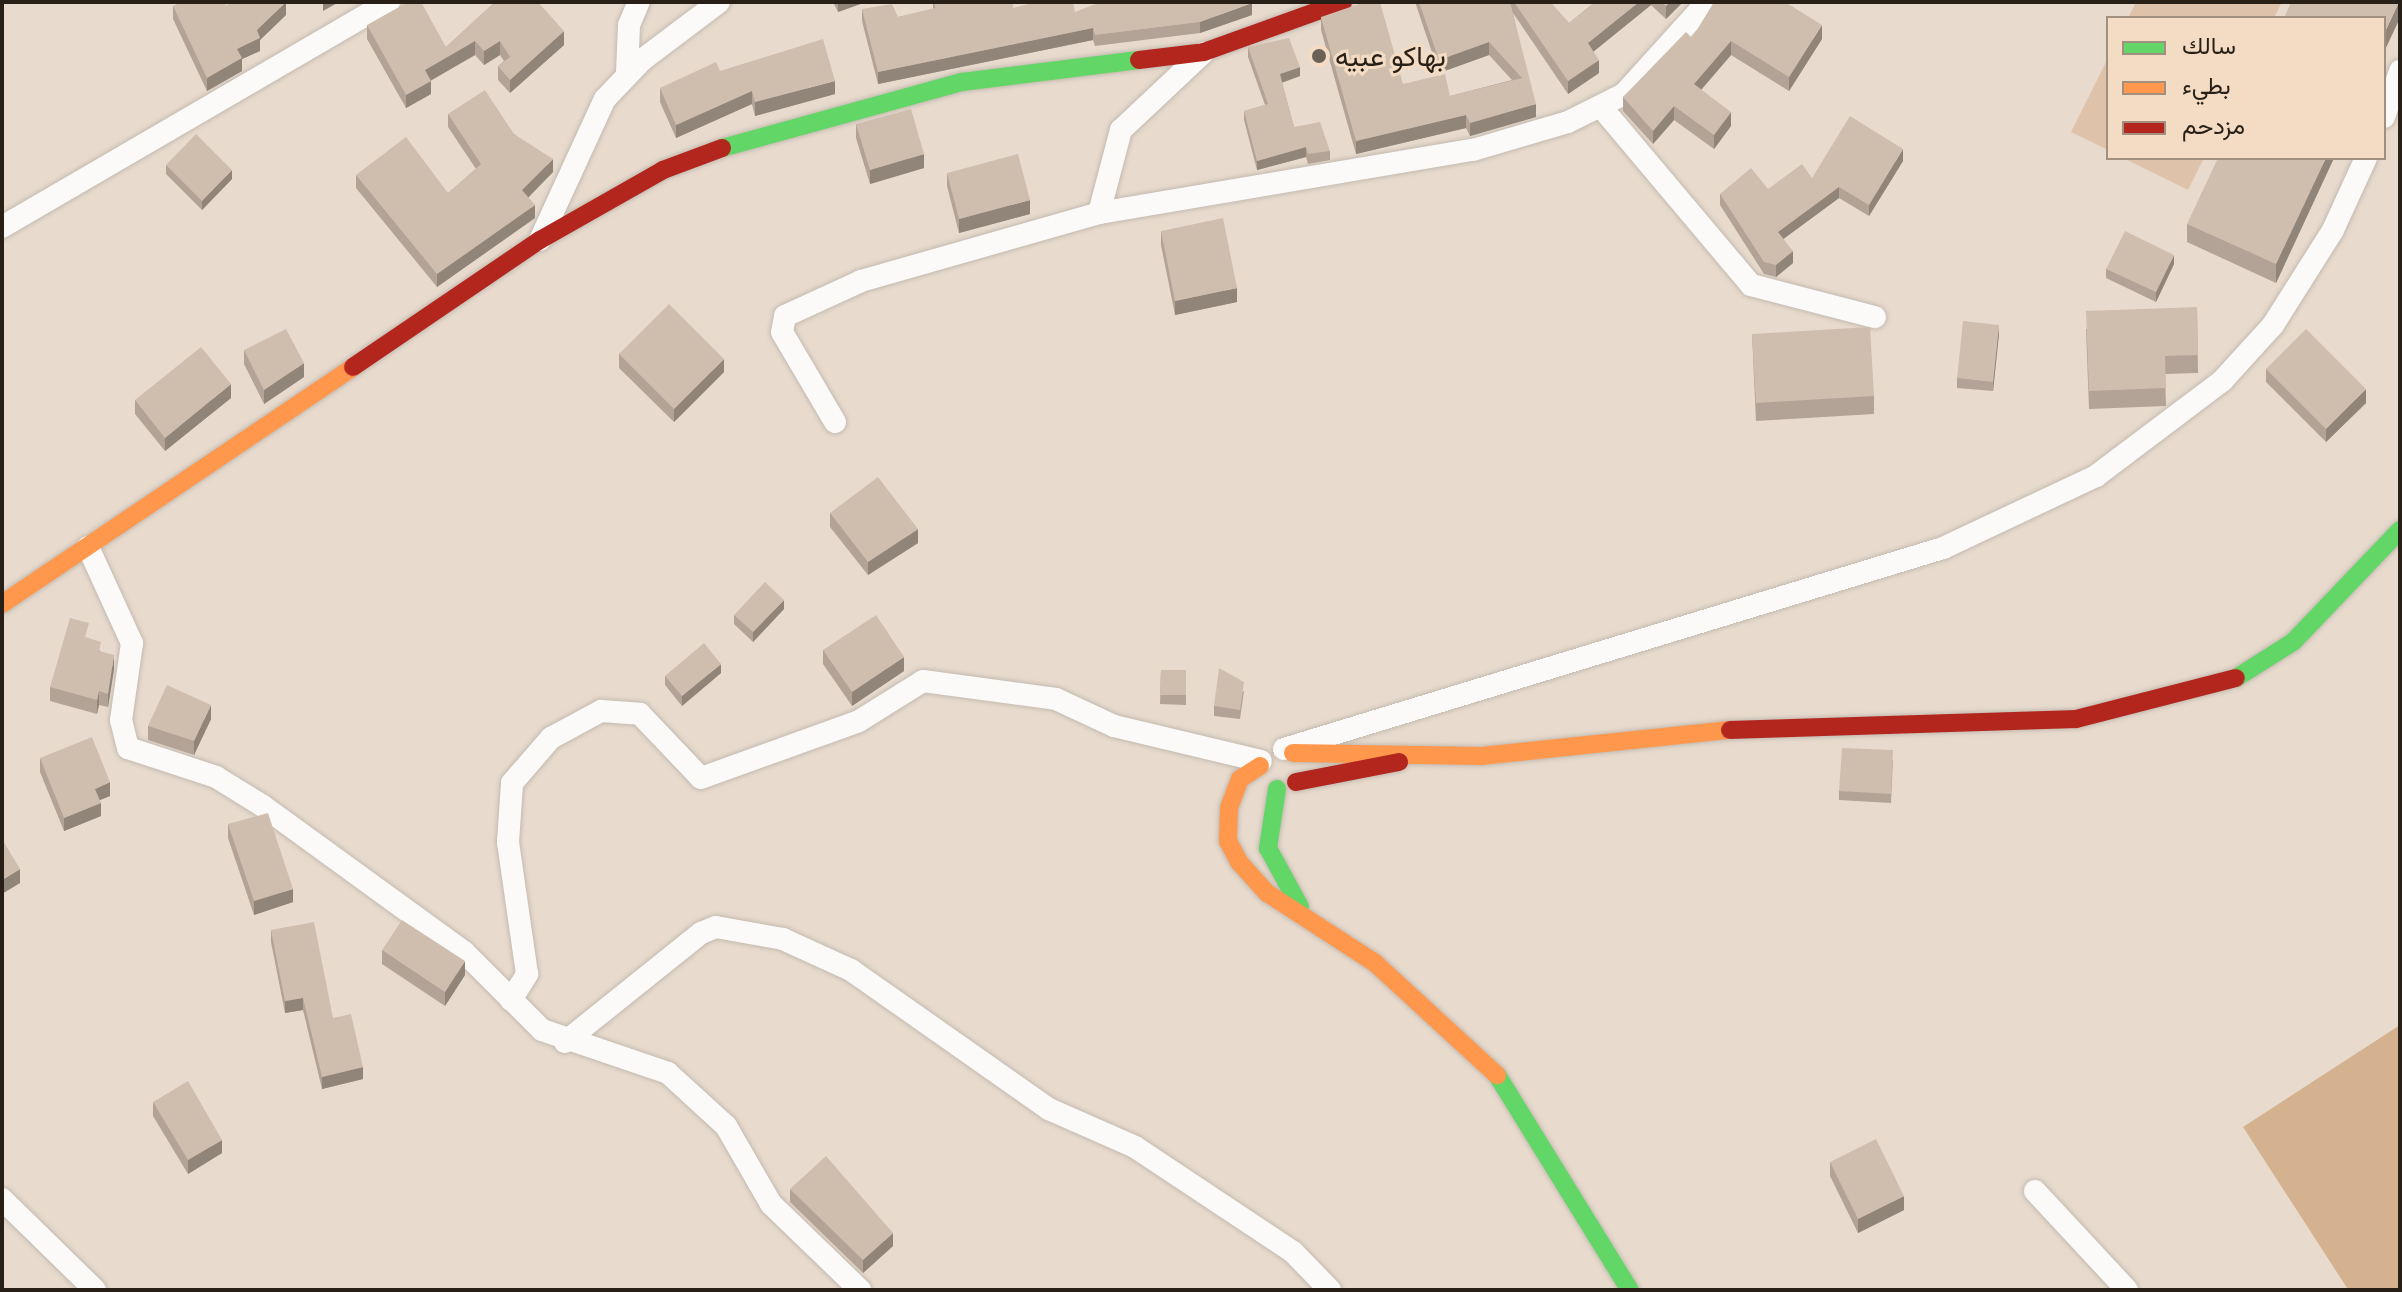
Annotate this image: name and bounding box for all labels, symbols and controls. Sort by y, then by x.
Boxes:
legend [2106,16,2386,160]
text: سالك [2182,30,2236,61]
place label: بهاكو عبيه [1335,39,1446,73]
marker: بهاكو عبيه [1310,47,1328,65]
text: بطيء [2182,70,2231,101]
text: مزدحم [2182,110,2245,141]

